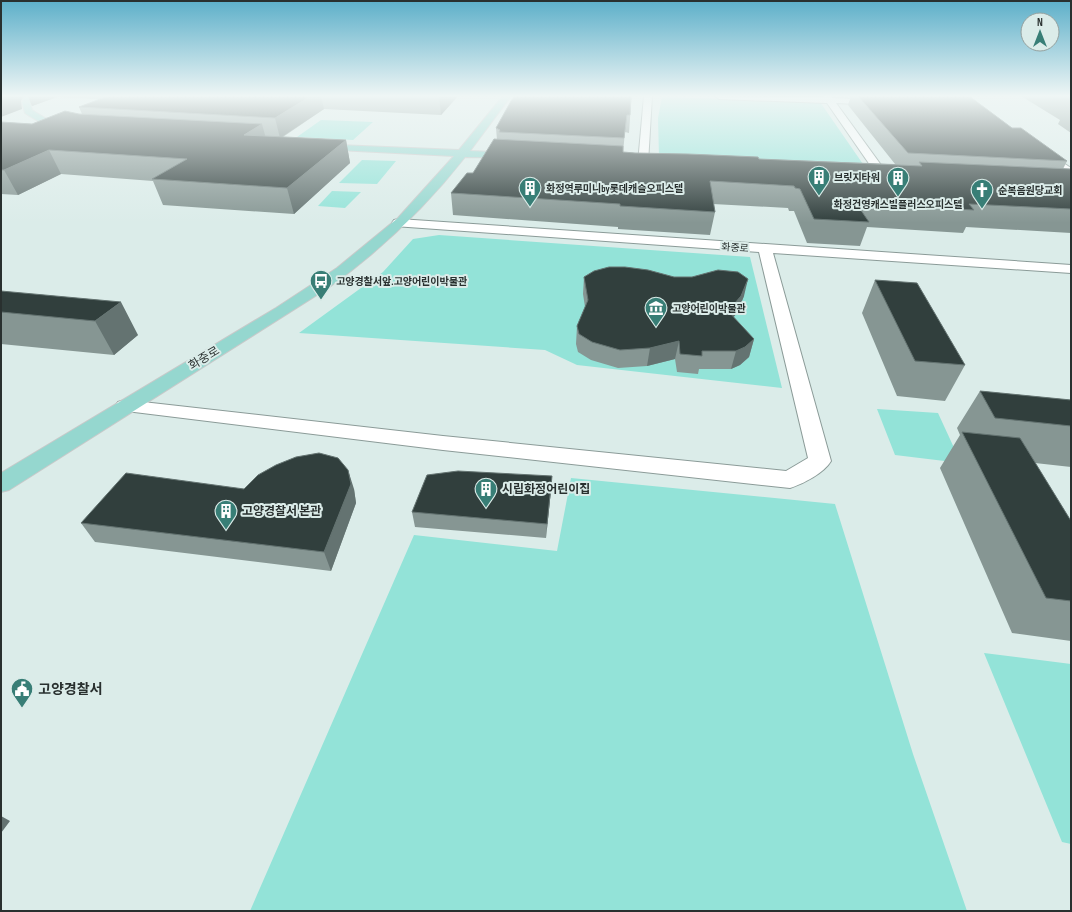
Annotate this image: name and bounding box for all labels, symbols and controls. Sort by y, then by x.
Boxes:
north arrow [1020,12,1060,52]
text: N [1037,16,1043,29]
building icon: 브릿지타워 [806,164,832,197]
building icon: 화정건영캐스빌플러스오피스텔 [885,165,911,198]
place label: 브릿지타워 [834,172,880,184]
building icon: 화정역루미니by롯데캐슬오피스텔 [517,175,543,208]
church icon: 순복음원당교회 [969,177,995,210]
place label: 화정역루미니by롯데캐슬오피스텔 [546,183,683,195]
place label: 순복음원당교회 [998,185,1062,197]
place label: 화정건영캐스빌플러스오피스텔 [834,199,962,211]
street label: 화중로 [721,241,749,255]
bus stop icon: 고양경찰서앞.고양어린이박물관 [308,268,334,301]
place label: 고양경찰서앞.고양어린이박물관 [336,276,467,288]
museum icon: 고양어린이박물관 [643,295,669,328]
place label: 고양어린이박물관 [672,303,746,315]
street label: 화중로 [186,343,222,373]
building icon: 시립화정어린이집 [473,476,499,509]
place label: 시립화정어린이집 [502,482,590,497]
building icon: 고양경찰서 본관 [213,498,239,531]
place label: 고양경찰서 본관 [242,504,321,519]
public building icon: 고양경찰서 [9,676,35,709]
place label: 고양경찰서 [38,681,102,698]

